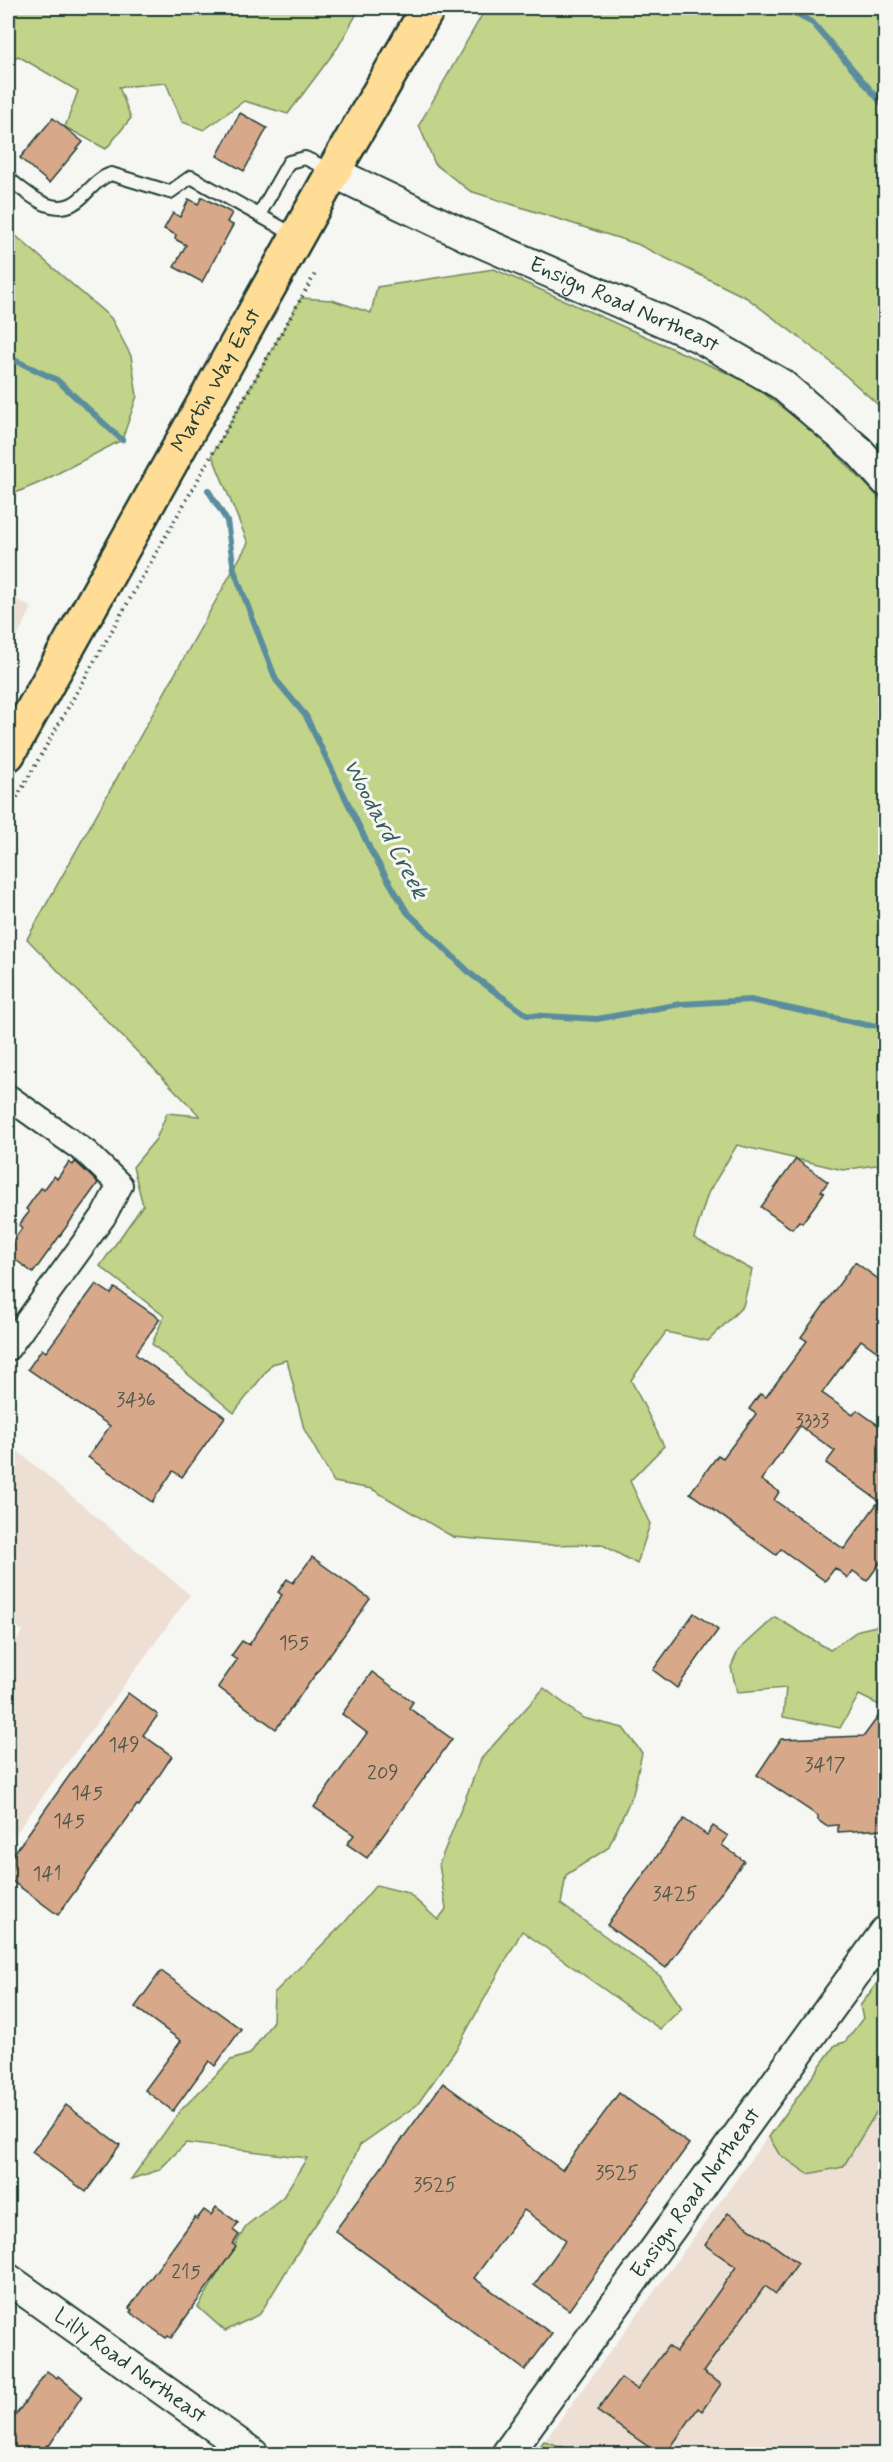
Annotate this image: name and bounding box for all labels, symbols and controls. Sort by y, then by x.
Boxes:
street label: Ensign Road Northeast [525,251,724,360]
street label: Martin Way East [165,303,268,457]
water label: Woodard Creek [335,754,436,906]
house number: 3436 [116,1387,156,1414]
house number: 3333 [795,1408,829,1435]
house number: 155 [279,1630,309,1657]
house number: 149 [108,1732,140,1759]
house number: 3417 [804,1752,846,1779]
house number: 209 [367,1760,399,1787]
house number: 145 [71,1780,103,1807]
house number: 145 [53,1808,85,1835]
house number: 141 [33,1861,61,1888]
house number: 3425 [652,1881,698,1908]
street label: Ensign Road Northeast [625,2102,767,2284]
house number: 3525 [595,2160,639,2187]
house number: 3525 [413,2172,457,2199]
house number: 215 [171,2259,201,2286]
street label: Lilly Road Northeast [48,2302,212,2430]

